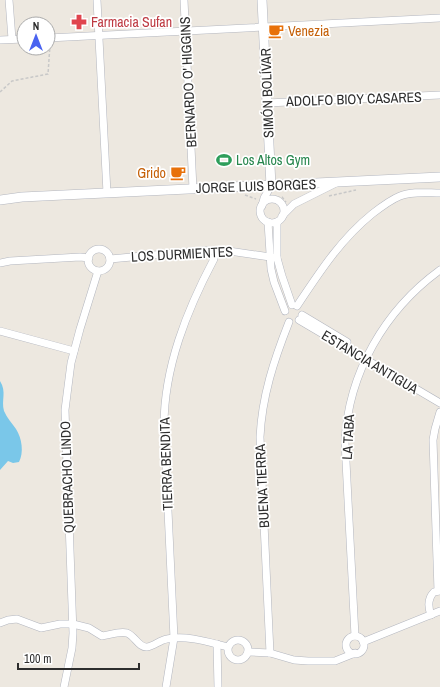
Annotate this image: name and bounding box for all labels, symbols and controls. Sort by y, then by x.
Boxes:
pharmacy icon: Farmacia Sufan [70,13,88,31]
place label: Farmacia Sufan [91,13,172,31]
north arrow [16,16,56,56]
street label: BERNARDO O' HIGGINS [176,16,200,148]
text: N [33,19,39,33]
cafe icon: Venezia [267,22,285,40]
place label: Venezia [288,22,330,40]
street label: SIMÓN BOLÍVAR [256,48,278,138]
street label: ADOLFO BIOY CASARES [285,88,422,110]
sports icon: Los Altos Gym [215,151,233,169]
place label: Los Altos Gym [236,151,310,169]
place label: Grido [137,164,166,182]
cafe icon: Grido [169,164,187,182]
street label: JORGE LUIS BORGES [195,175,317,197]
street label: LOS DURMIENTES [131,242,234,266]
street label: ESTANCIA ANTIGUA [318,326,422,398]
street label: LA TABA [338,413,358,460]
street label: TIERRA BENDITA [155,417,177,511]
street label: QUEBRACHO LINDO [56,421,78,533]
street label: BUENA TIERRA [251,443,273,528]
scale bar [18,645,139,671]
text: 100 m [24,651,51,667]

